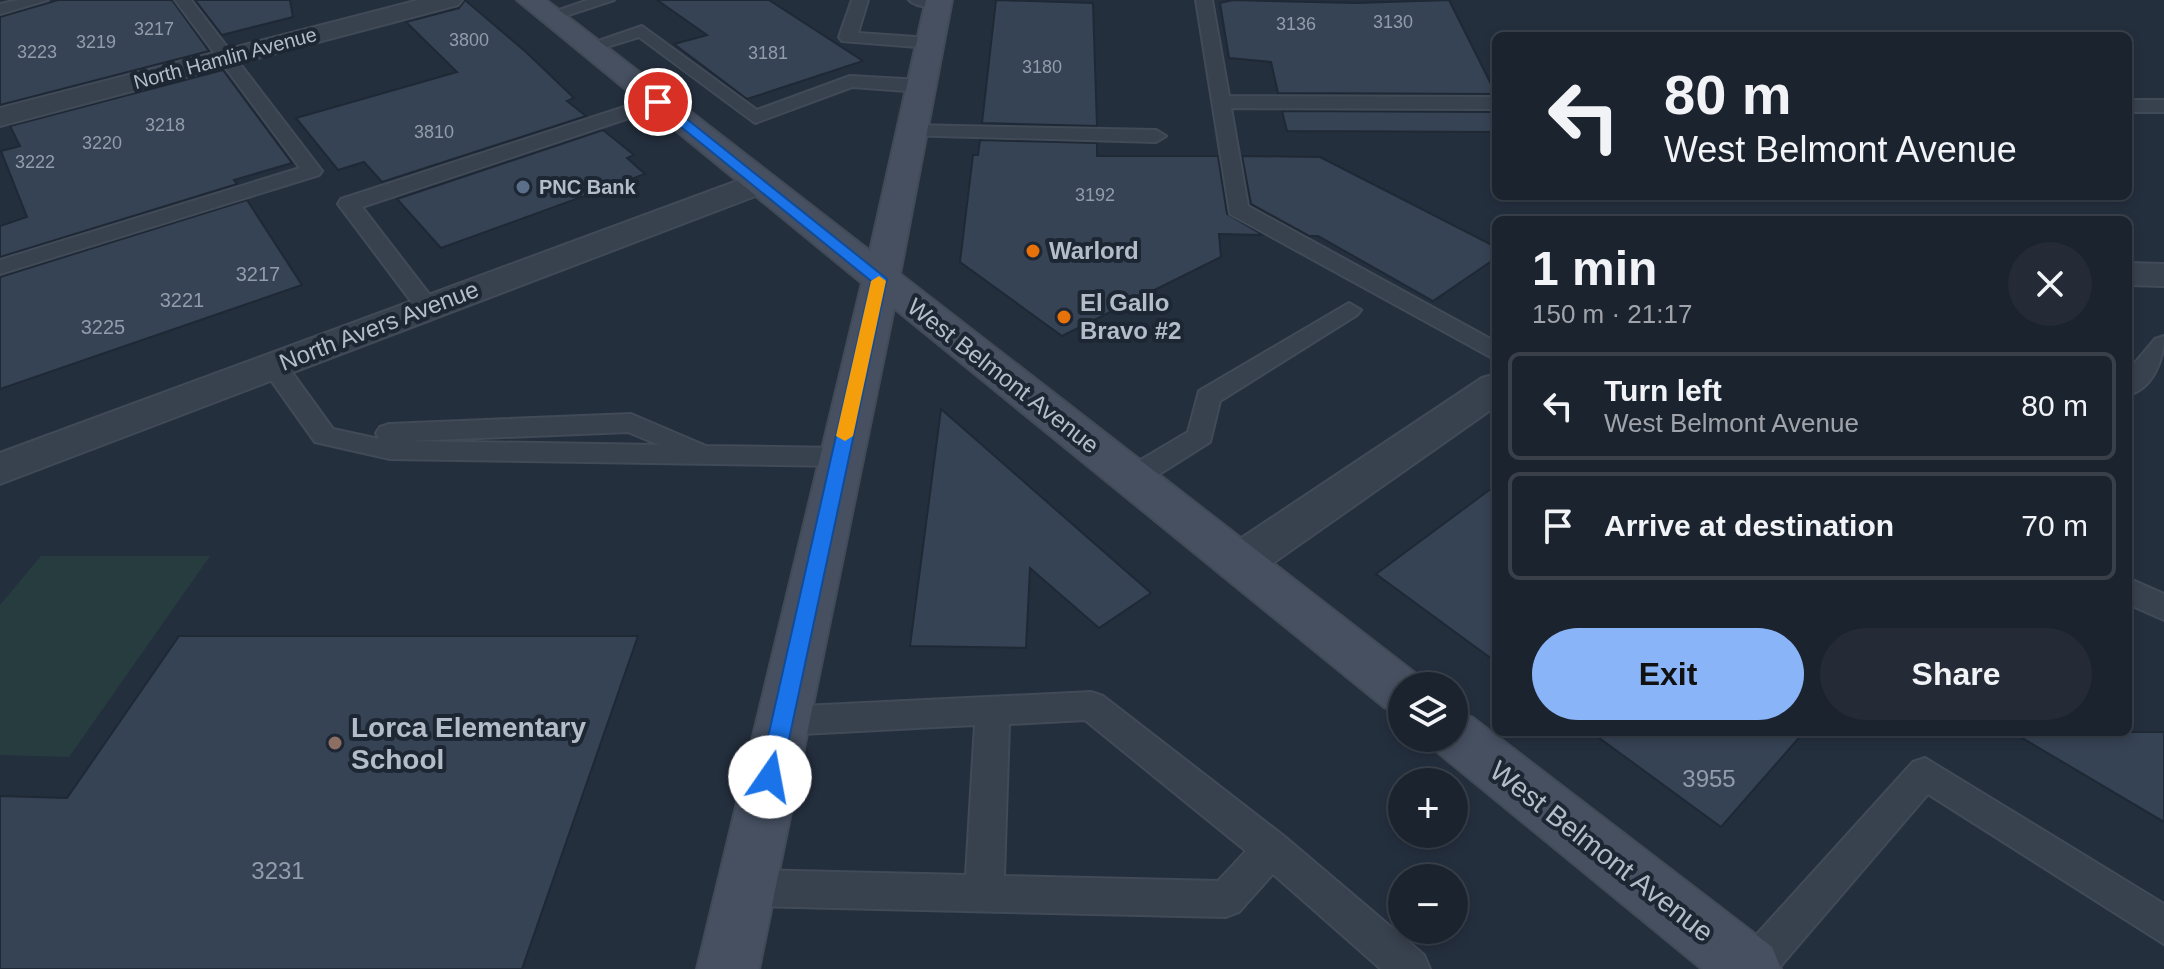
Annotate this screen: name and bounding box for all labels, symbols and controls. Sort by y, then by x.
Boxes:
house number: 3130 [1373,12,1413,32]
house number: 3136 [1276,14,1316,34]
house number: 3217 [134,19,174,39]
street label: North Hamlin Avenue [131,23,319,93]
house number: 3800 [449,30,489,50]
house number: 3219 [76,32,116,52]
house number: 3223 [17,42,57,62]
house number: 3181 [748,43,788,63]
house number: 3180 [1022,57,1062,77]
text: 80 m [1664,63,1792,126]
icon: left [1532,64,1636,168]
pin [624,68,692,136]
icon: arrive [636,80,680,124]
house number: 3218 [145,115,185,135]
house number: 3810 [414,122,454,142]
text: West Belmont Avenue [1664,129,2017,170]
house number: 3220 [82,133,122,153]
house number: 3222 [15,152,55,172]
place label: PNC Bank [539,176,637,198]
marker: PNC Bank [514,178,532,196]
house number: 3192 [1075,185,1115,205]
place label: Warlord [1049,237,1139,264]
marker: Warlord [1024,242,1042,260]
text: 1 min [1532,242,1657,295]
button: close [2008,242,2092,326]
house number: 3217 [236,263,280,285]
street label: North Avers Avenue [275,275,482,376]
house number: 3221 [160,289,204,311]
place label: El Gallo Bravo #2 [1080,289,1181,344]
street label: West Belmont Avenue [902,293,1104,459]
text: 150 m · 21:17 [1532,299,1692,329]
marker: El Gallo Bravo #2 [1055,308,1073,326]
house number: 3225 [81,316,125,338]
text: Turn left [1604,374,1722,407]
icon: left [1536,384,1580,428]
text: 80 m [2021,389,2088,422]
text: West Belmont Avenue [1604,408,1859,438]
icon: arrive [1536,504,1580,548]
text: Arrive at destination [1604,509,1894,542]
text: 70 m [2021,509,2088,542]
button: Exit [1532,628,1804,720]
button: Share [1820,628,2092,720]
map controls [1388,672,1468,944]
button: layers [1388,672,1468,752]
place label: Lorca Elementary School [351,712,586,775]
marker: Lorca Elementary School [326,734,344,752]
position arrow [728,735,812,819]
street label: West Belmont Avenue [1484,755,1719,948]
house number: 3955 [1682,765,1736,792]
button: + [1388,768,1468,848]
house number: 3231 [251,857,305,884]
button: − [1388,864,1468,944]

